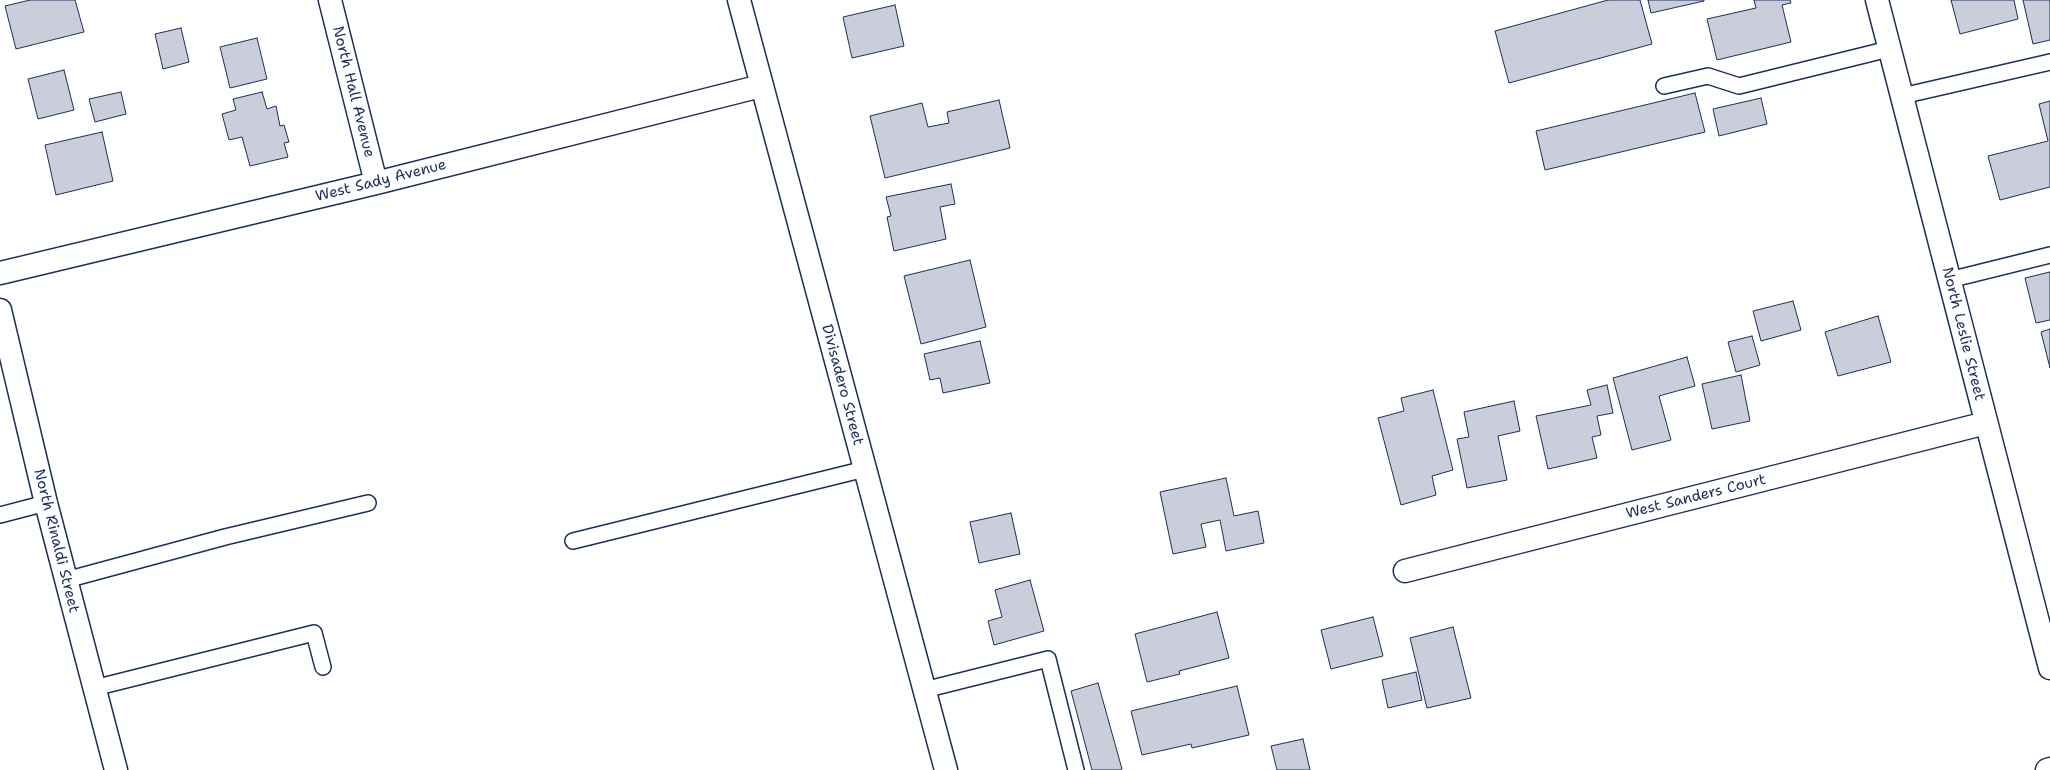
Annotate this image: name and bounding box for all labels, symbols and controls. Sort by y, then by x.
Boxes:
street label: North Hall Avenue [328,24,378,160]
street label: West Sady Avenue [314,156,448,206]
street label: North Leslie Street [1938,265,1988,403]
street label: Divisadero Street [817,323,867,447]
street label: North Rinaldi Street [29,467,83,615]
street label: West Sanders Court [1624,471,1768,523]

